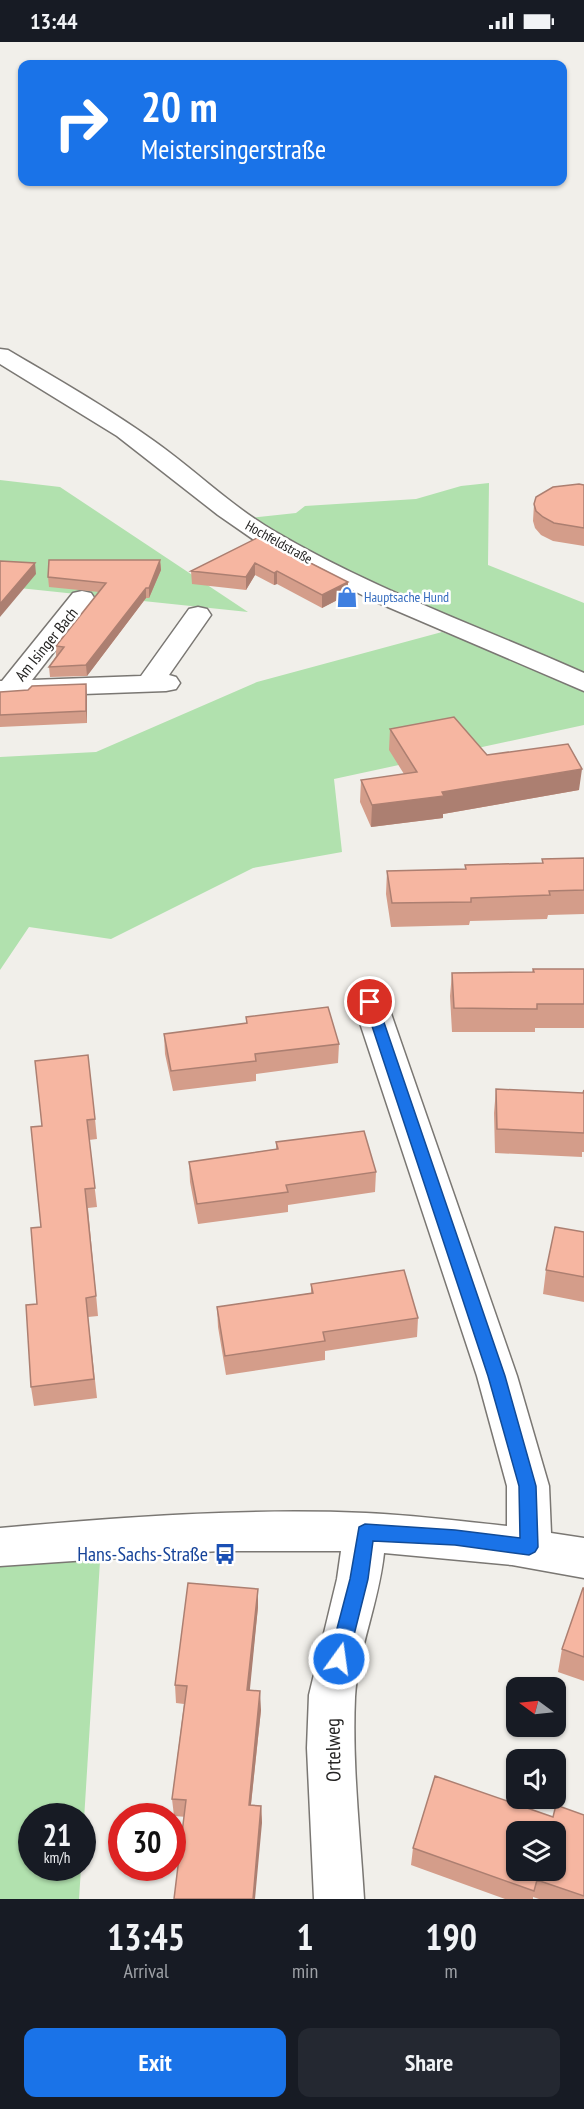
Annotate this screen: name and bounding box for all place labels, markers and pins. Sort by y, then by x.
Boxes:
shop icon: Hauptsache Hund [335,585,359,609]
place label: Hauptsache Hund [364,588,449,606]
pin [344,976,395,1027]
place label: Hans-Sachs-Straße [77,1541,208,1567]
bus stop icon: Hans-Sachs-Straße [213,1542,237,1566]

